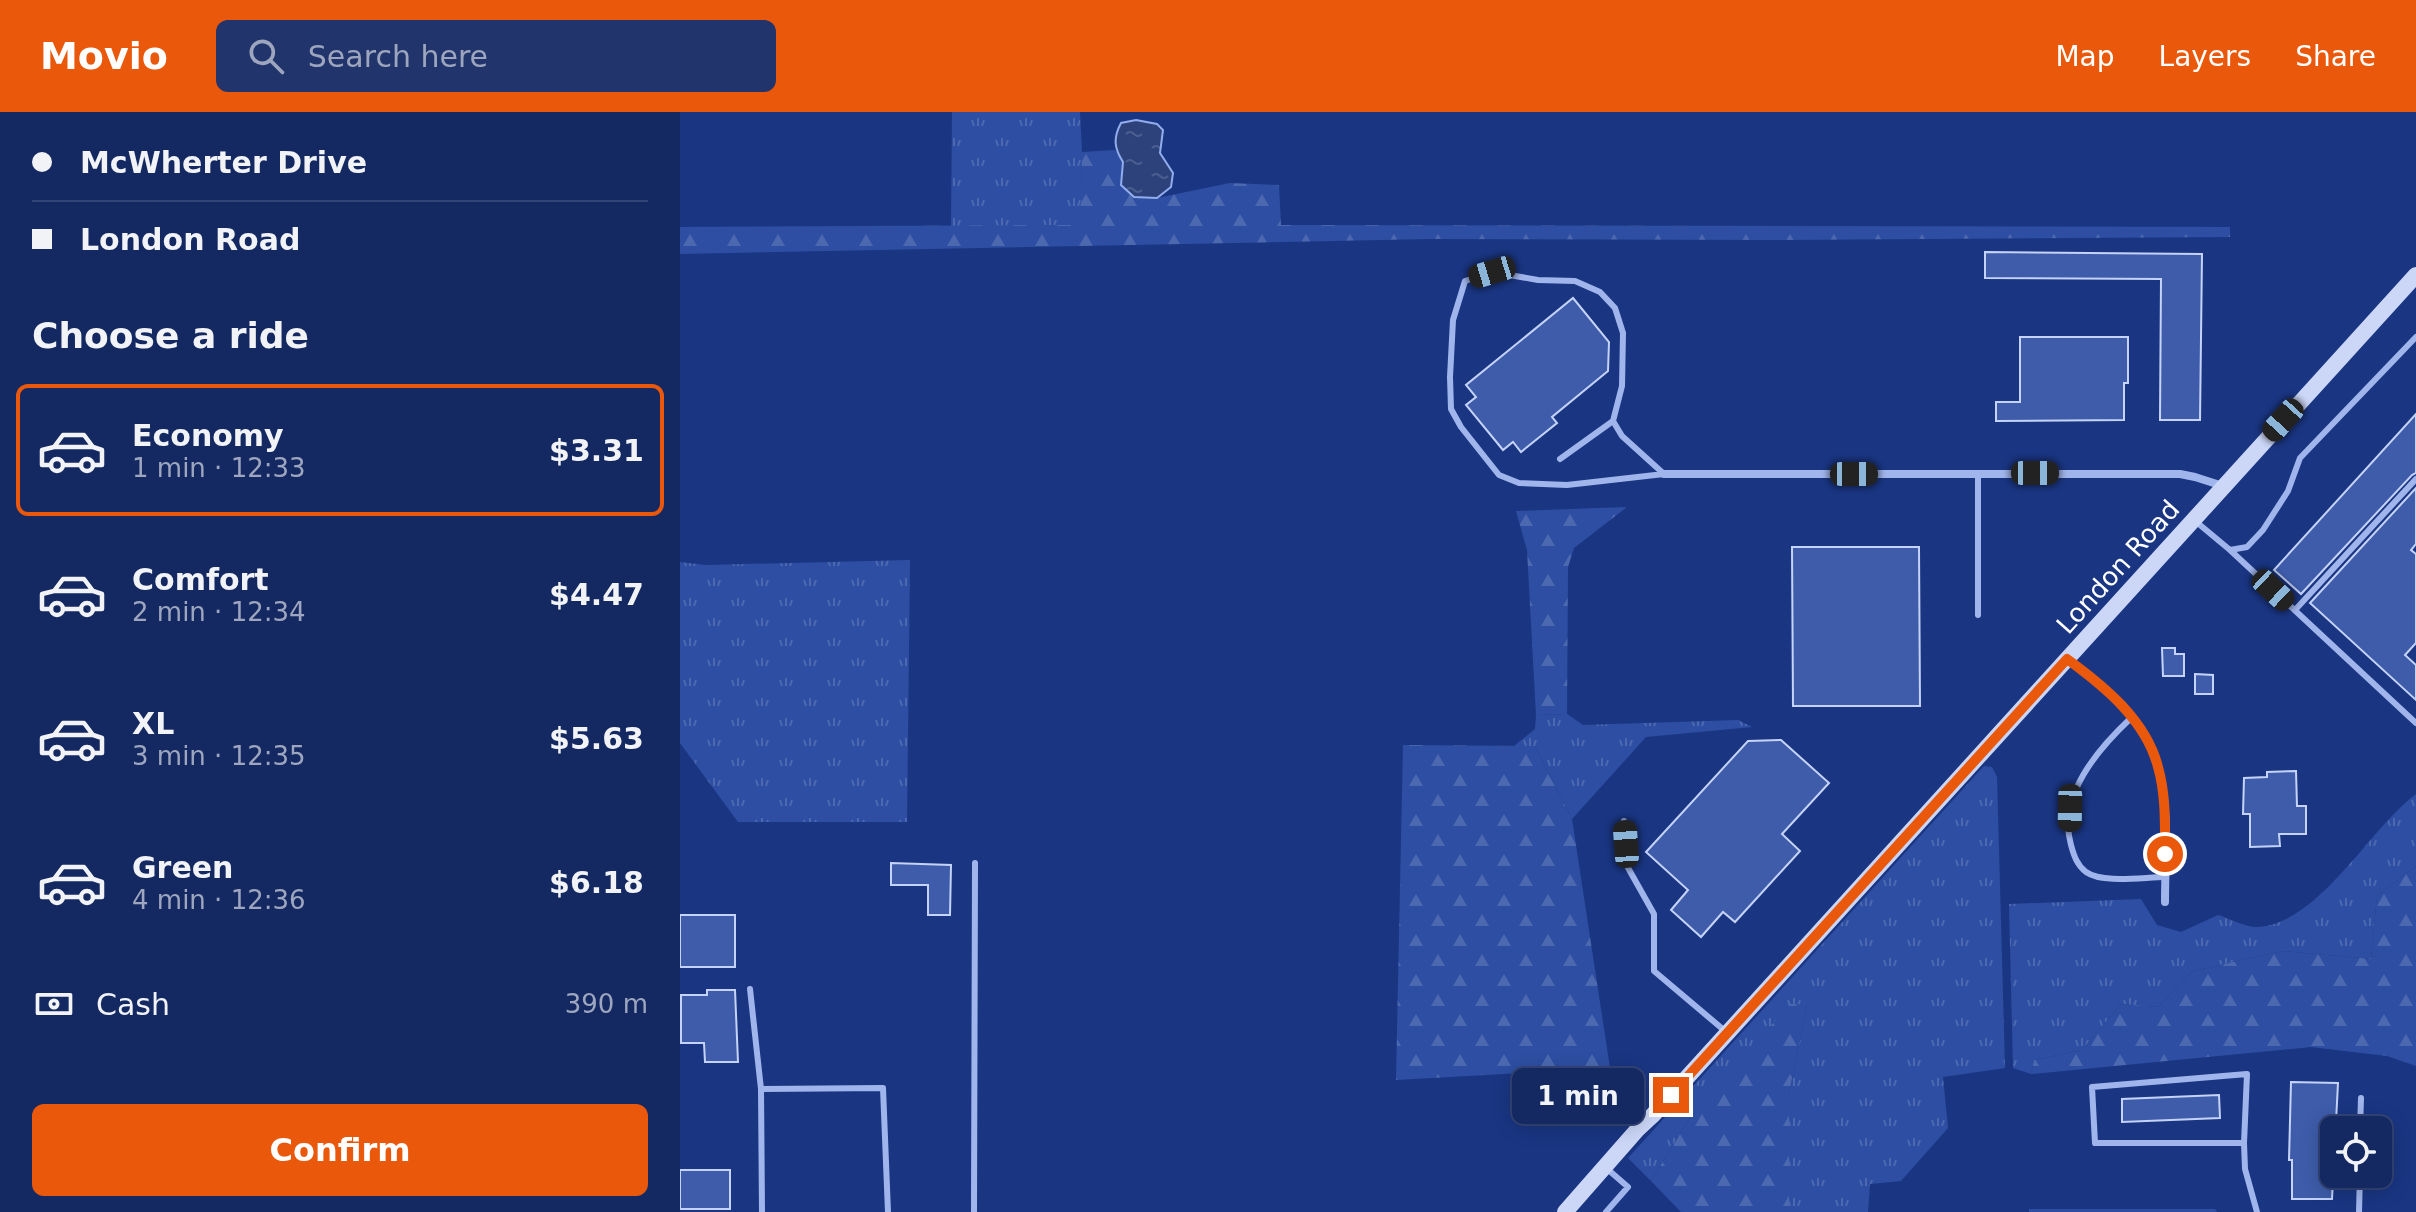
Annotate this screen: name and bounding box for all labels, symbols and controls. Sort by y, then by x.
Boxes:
search box [216,20,776,92]
text: Movio [40,34,168,78]
icon: search [244,34,288,78]
text: Search here [308,39,488,74]
text: Map [2055,40,2115,73]
text: Layers [2159,40,2251,73]
text: Share [2295,40,2376,73]
text: McWherter Drive [80,145,367,180]
text: London Road [80,222,300,257]
car [1466,254,1518,290]
text: Choose a ride [32,315,309,356]
car [2258,394,2308,446]
icon: car [36,414,108,486]
text: Economy [132,418,284,453]
text: $3.31 [549,433,644,468]
text: 1 min · 12:33 [132,453,306,483]
car [2011,461,2059,485]
car [1830,462,1878,486]
street label: London Road [2050,494,2186,640]
icon: car [36,558,108,630]
text: Comfort [132,562,269,597]
car [2247,565,2299,615]
text: $4.47 [549,577,644,612]
text: 2 min · 12:34 [132,597,306,627]
icon: car [36,702,108,774]
text: XL [132,706,174,741]
text: $5.63 [549,721,644,756]
text: 3 min · 12:35 [132,741,306,771]
car [2058,784,2082,832]
car [1612,819,1640,869]
route start [2147,836,2183,872]
icon: car [36,846,108,918]
text: Green [132,850,233,885]
text: $6.18 [549,865,644,900]
text: 4 min · 12:36 [132,885,306,915]
icon: cash [32,982,76,1026]
text: Cash [96,987,170,1022]
text: 390 m [565,989,648,1019]
callout: 1 min [1511,1067,1643,1123]
route end [1653,1077,1689,1113]
text: 1 min [1537,1081,1619,1111]
button: Confirm [32,1104,648,1196]
map controls [2320,1116,2392,1188]
button: locate [2320,1116,2392,1188]

